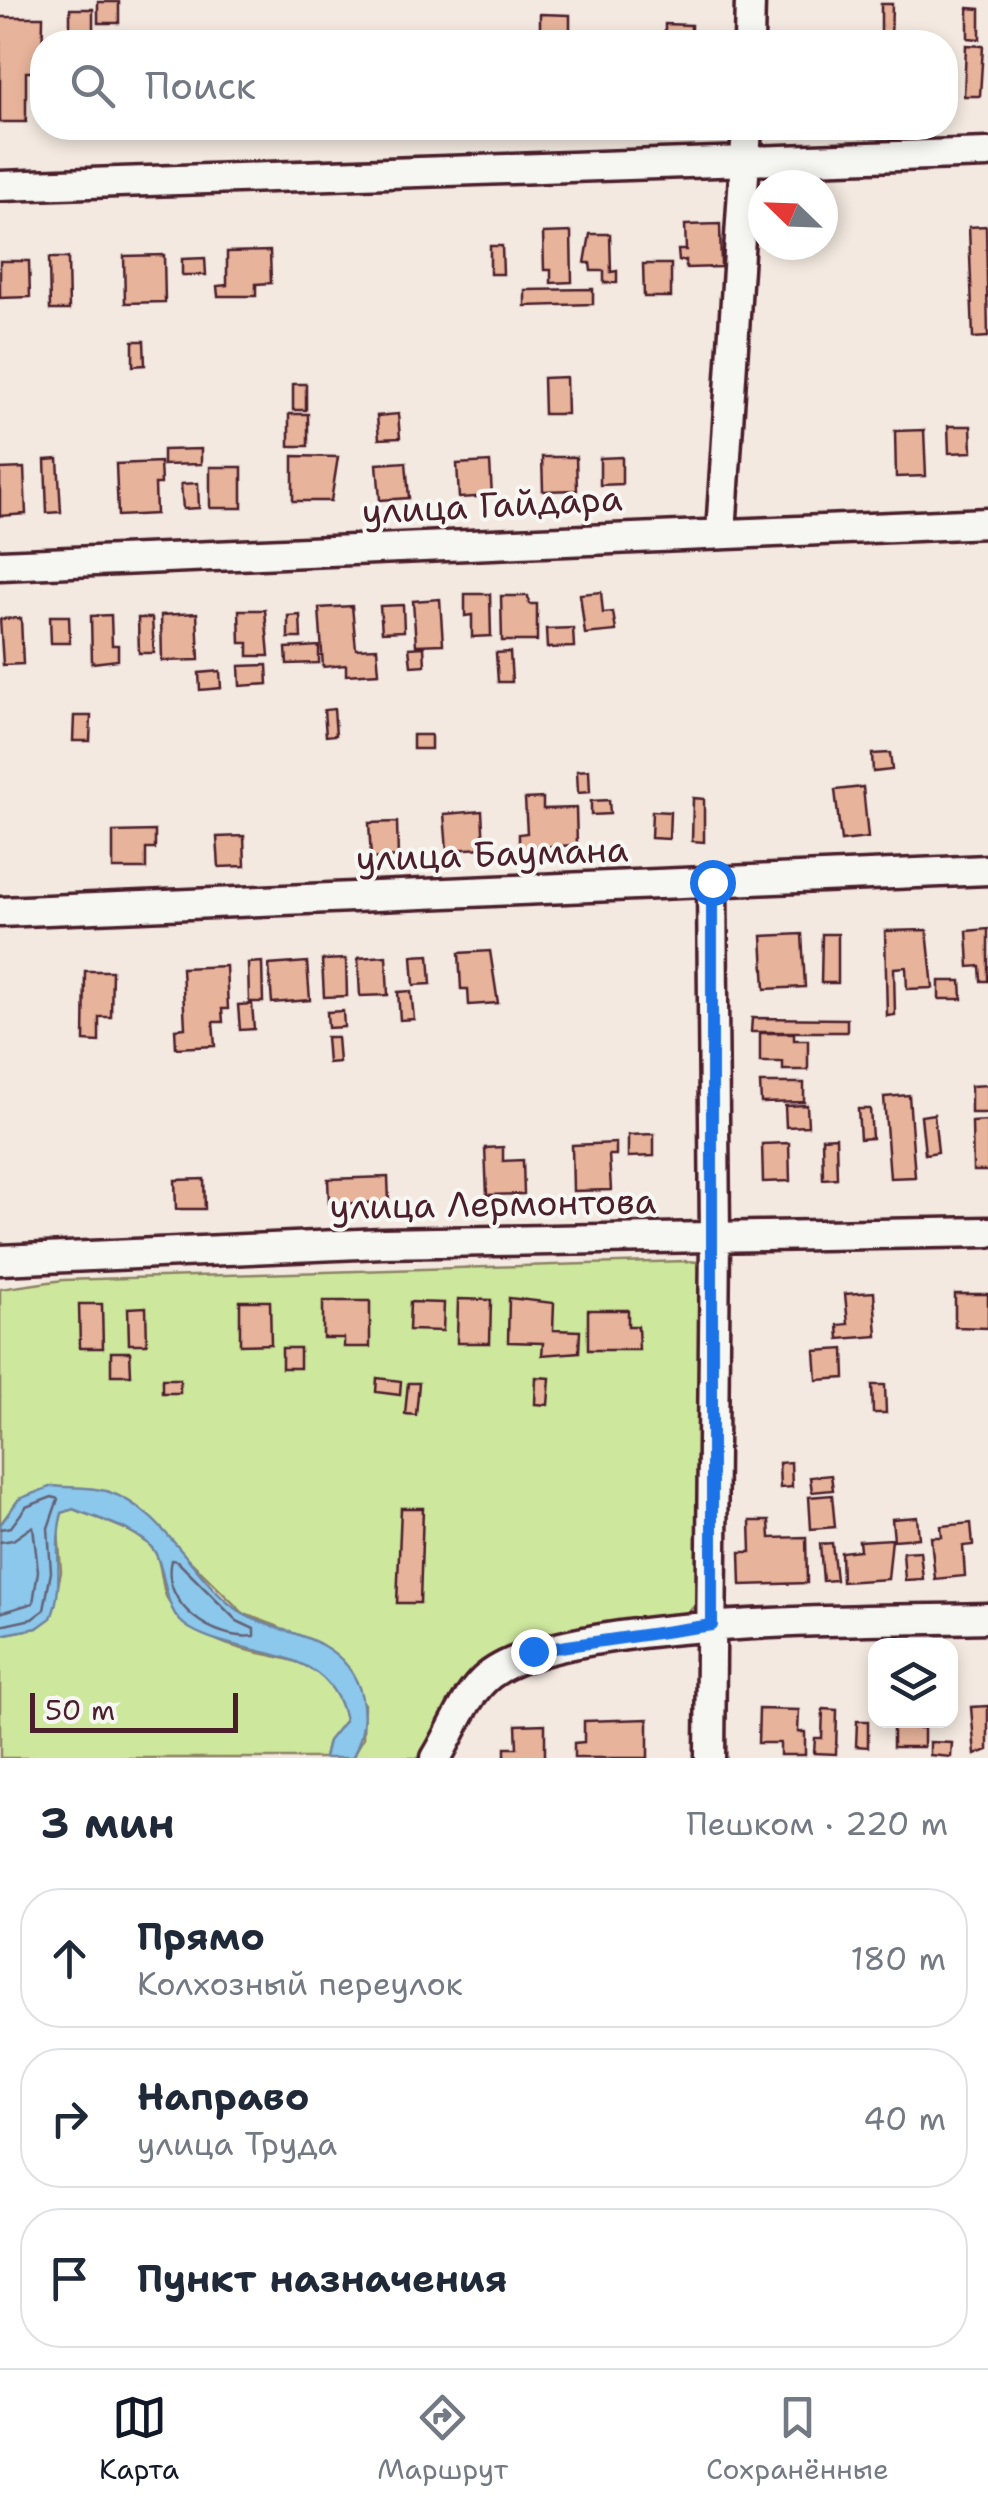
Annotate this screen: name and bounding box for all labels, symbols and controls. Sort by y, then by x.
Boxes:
search box [30,30,958,140]
icon: search [65,58,120,113]
text: Поиск [145,60,256,111]
north arrow [748,170,838,260]
street label: улица Гайдара [360,474,624,535]
street label: улица Баумана [355,825,629,882]
route start [690,860,736,906]
street label: улица Лермонтова [329,1177,657,1230]
route end [511,1629,557,1675]
map controls [868,1638,958,1728]
button: layers [868,1638,958,1728]
scale bar [30,1688,238,1732]
text: 50 m [45,1691,115,1729]
text: 3 мин [40,1795,175,1851]
text: Пешком · 220 m [686,1802,948,1845]
text: Прямо [137,1911,265,1962]
icon: ahead [42,1931,97,1986]
text: 180 m [850,1937,946,1980]
text: Колхозный переулок [137,1962,463,2005]
text: Направо [137,2071,310,2122]
icon: right [42,2091,97,2146]
text: 40 m [863,2097,946,2140]
text: улица Труда [137,2122,337,2165]
icon: arrive [42,2251,97,2306]
text: Пункт назначения [137,2253,507,2304]
tab: Карта [99,2390,179,2488]
tab: Маршрут [377,2390,508,2488]
tab: Сохранённые [706,2390,889,2488]

